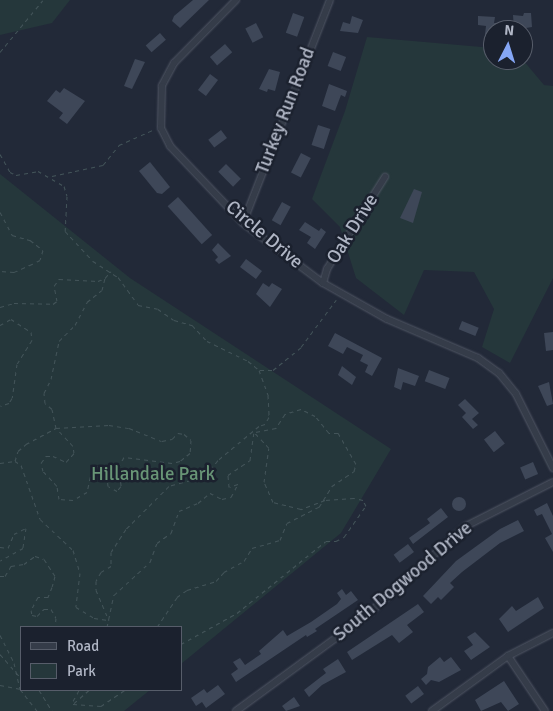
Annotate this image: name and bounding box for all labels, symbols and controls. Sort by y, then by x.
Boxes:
north arrow [483,20,533,70]
text: N [504,22,515,39]
street label: Turkey Run Road [251,45,321,177]
street label: Oak Drive [323,190,383,268]
street label: Circle Drive [221,196,307,274]
park label: Hillandale Park [91,464,215,486]
street label: South Dogwood Drive [329,517,477,647]
legend [20,626,182,691]
text: Road [67,637,99,655]
text: Park [67,662,96,680]

